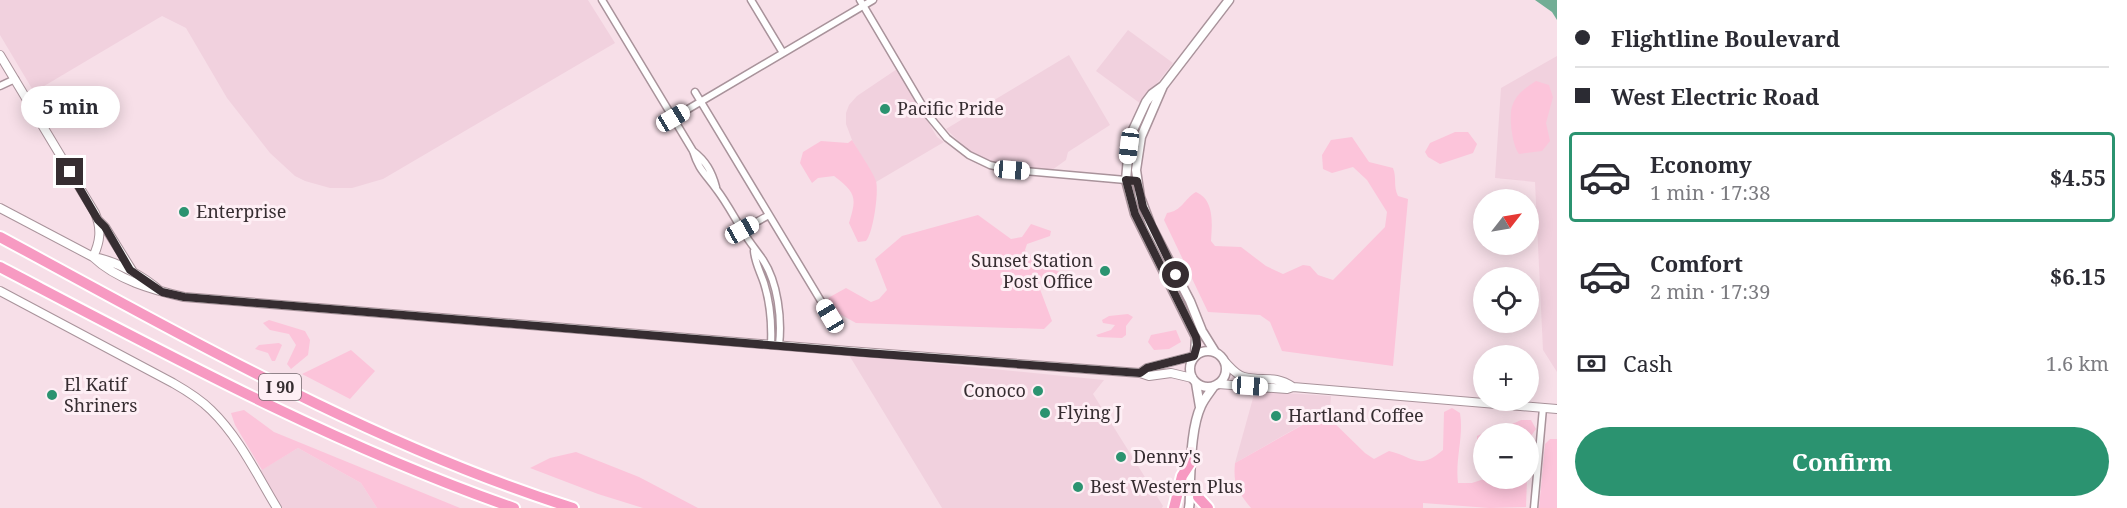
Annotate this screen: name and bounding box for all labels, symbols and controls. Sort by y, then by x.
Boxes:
text: Flightline Boulevard [1611,23,1840,53]
text: West Electric Road [1611,81,1819,111]
callout: 5 min [20,85,119,127]
text: 5 min [42,93,99,120]
place label: Pacific Pride [897,96,1004,120]
car [653,101,693,135]
marker: Pacific Pride [878,102,892,116]
car [1118,127,1140,165]
text: Economy [1650,149,1752,179]
icon: car [1578,150,1632,204]
route end [56,158,83,185]
car [993,159,1031,181]
text: $4.55 [2050,162,2106,192]
text: 1 min · 17:38 [1650,179,1770,206]
north arrow [1473,189,1539,255]
map controls [1473,189,1539,489]
place label: Enterprise [196,199,286,223]
marker: Enterprise [177,205,191,219]
car [722,213,762,247]
place label: Sunset Station Post Office [971,248,1093,293]
text: Comfort [1650,248,1743,278]
icon: car [1578,249,1632,303]
route start [1162,261,1189,288]
text: $6.15 [2050,261,2106,291]
marker: Sunset Station Post Office [1098,264,1112,278]
button: locate [1473,267,1539,333]
text: 2 min · 17:39 [1650,278,1770,305]
car [813,296,847,336]
button: + [1473,345,1539,411]
icon: cash [1575,347,1608,380]
text: Cash [1623,348,1673,378]
text: 1.6 km [2046,350,2109,377]
place label: El Katif Shriners [64,372,137,417]
road number: I 90 [259,374,301,400]
car [1231,376,1269,396]
place label: Conoco [963,378,1026,402]
marker: Conoco [1031,384,1045,398]
marker: El Katif Shriners [45,388,59,402]
place label: Flying J [1057,400,1122,424]
place label: Hartland Coffee [1288,403,1424,427]
marker: Flying J [1038,406,1052,420]
marker: Hartland Coffee [1269,409,1283,423]
button: − [1473,423,1539,489]
button: Confirm [1575,427,2109,496]
place label: Denny's [1133,444,1201,468]
marker: Denny's [1114,450,1128,464]
place label: Best Western Plus [1090,474,1243,498]
marker: Best Western Plus [1071,480,1085,494]

